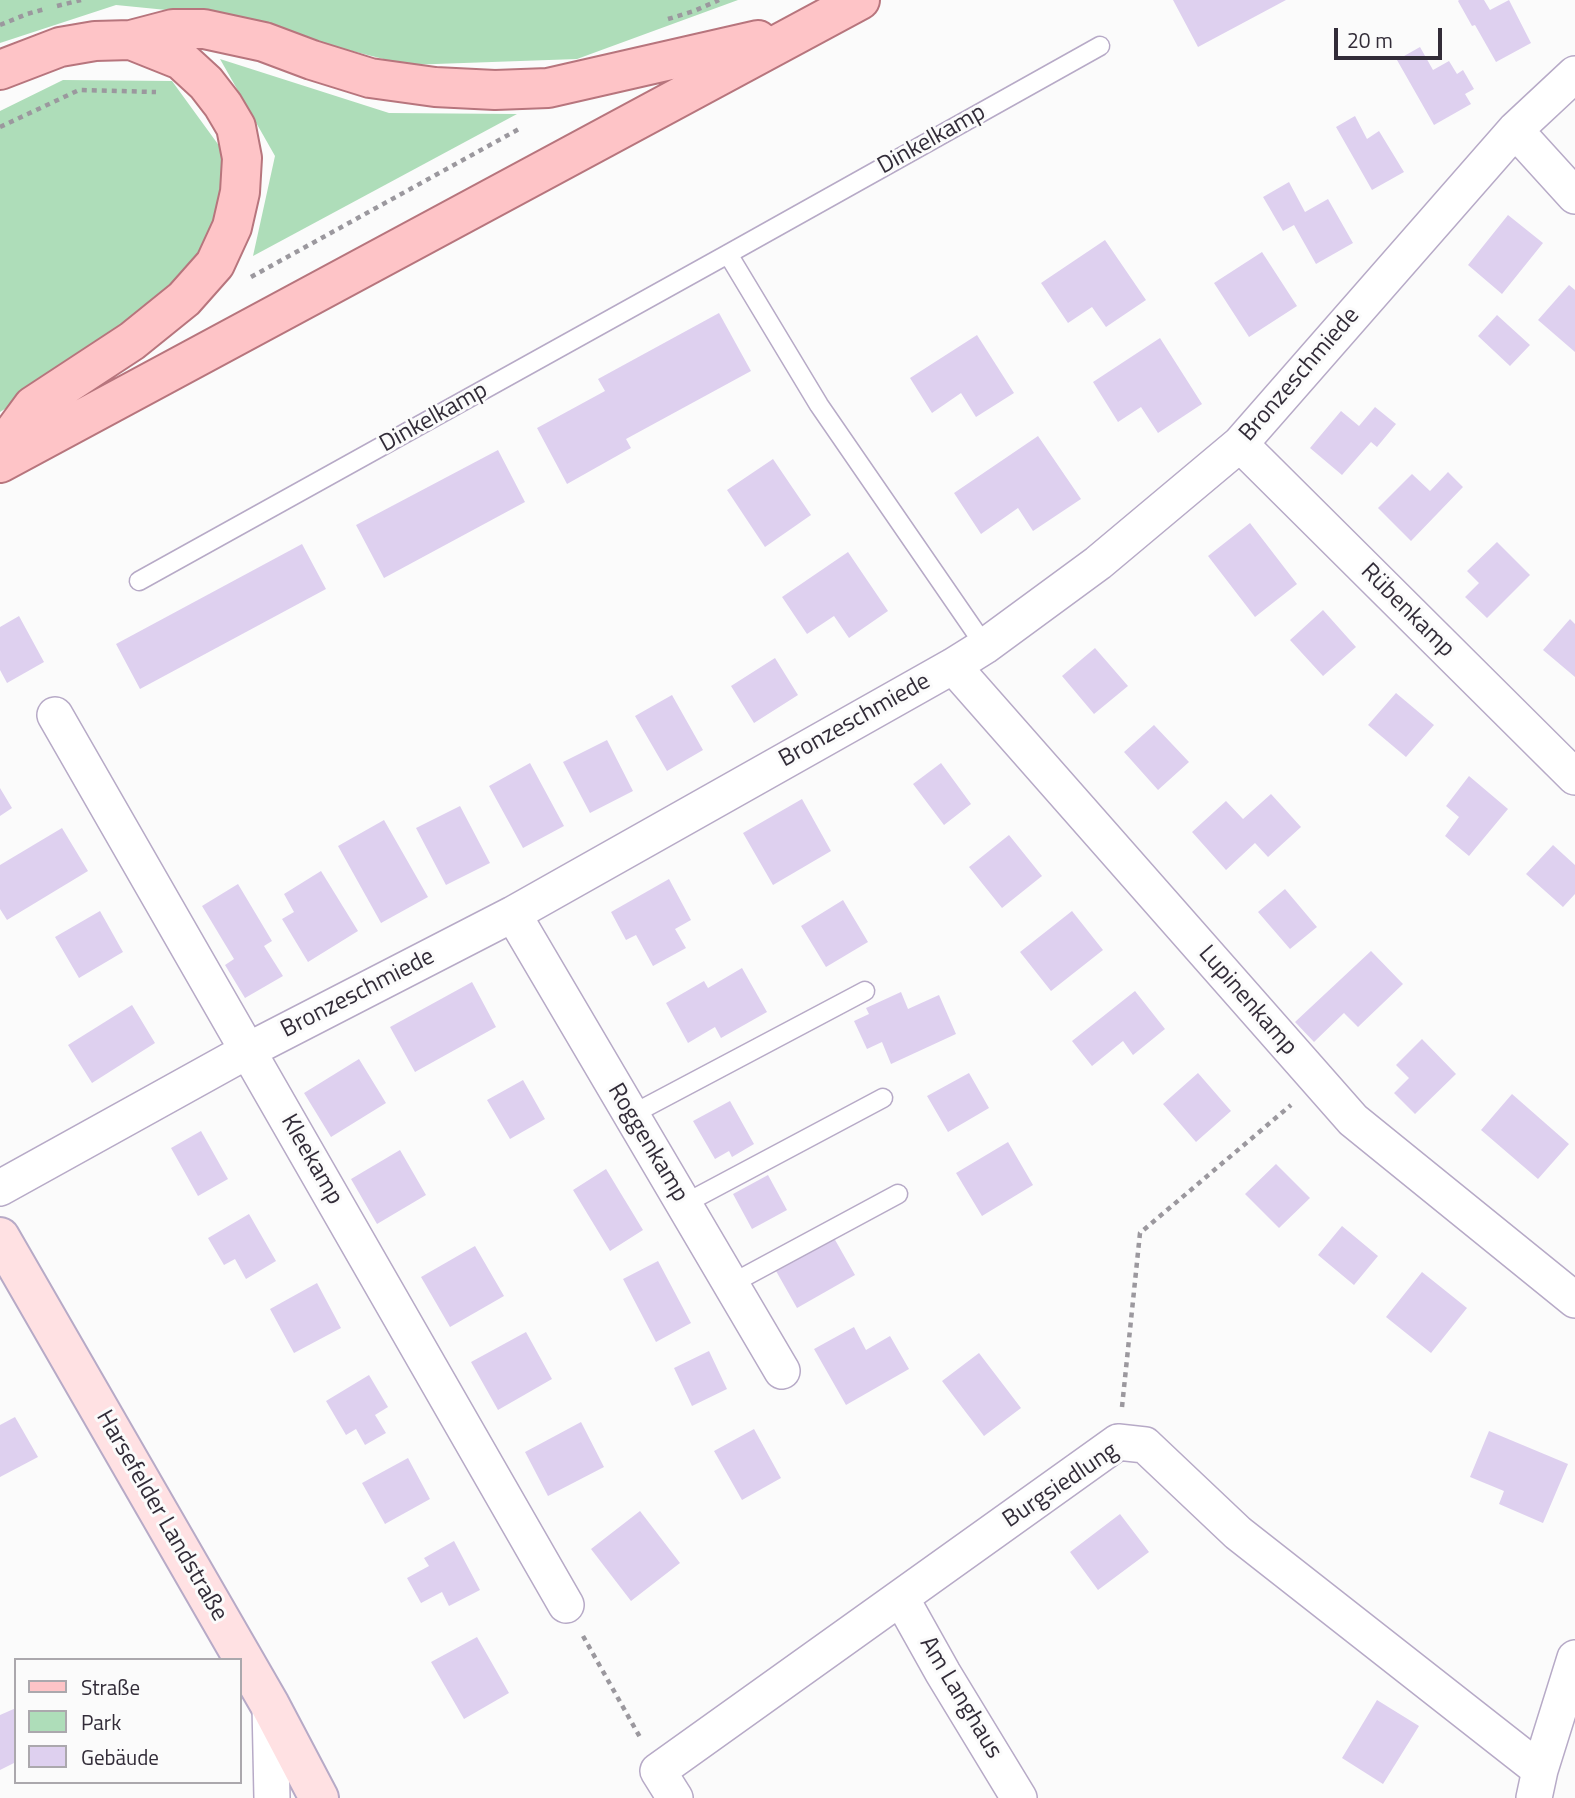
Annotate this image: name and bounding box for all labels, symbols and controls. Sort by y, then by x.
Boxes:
scale bar [1337,14,1446,58]
text: 20 m [1347,24,1393,56]
street label: Dinkelkamp [873,99,991,181]
street label: Bronzeschmiede [1234,302,1366,448]
street label: Dinkelkamp [375,377,493,459]
street label: Rübenkamp [1354,558,1460,664]
street label: Bronzeschmiede [774,668,936,774]
street label: Lupinenkamp [1191,940,1303,1062]
street label: Bronzeschmiede [277,943,439,1045]
street label: Roggenkamp [600,1079,694,1207]
street label: Kleekamp [274,1110,348,1210]
street label: Harsefelder Landstraße [89,1406,233,1626]
street label: Burgsiedlung [998,1437,1124,1535]
street label: Am Langhaus [912,1632,1008,1764]
legend [14,1658,242,1784]
text: Straße [81,1671,140,1703]
text: Park [81,1706,121,1738]
text: Gebäude [81,1741,159,1773]

